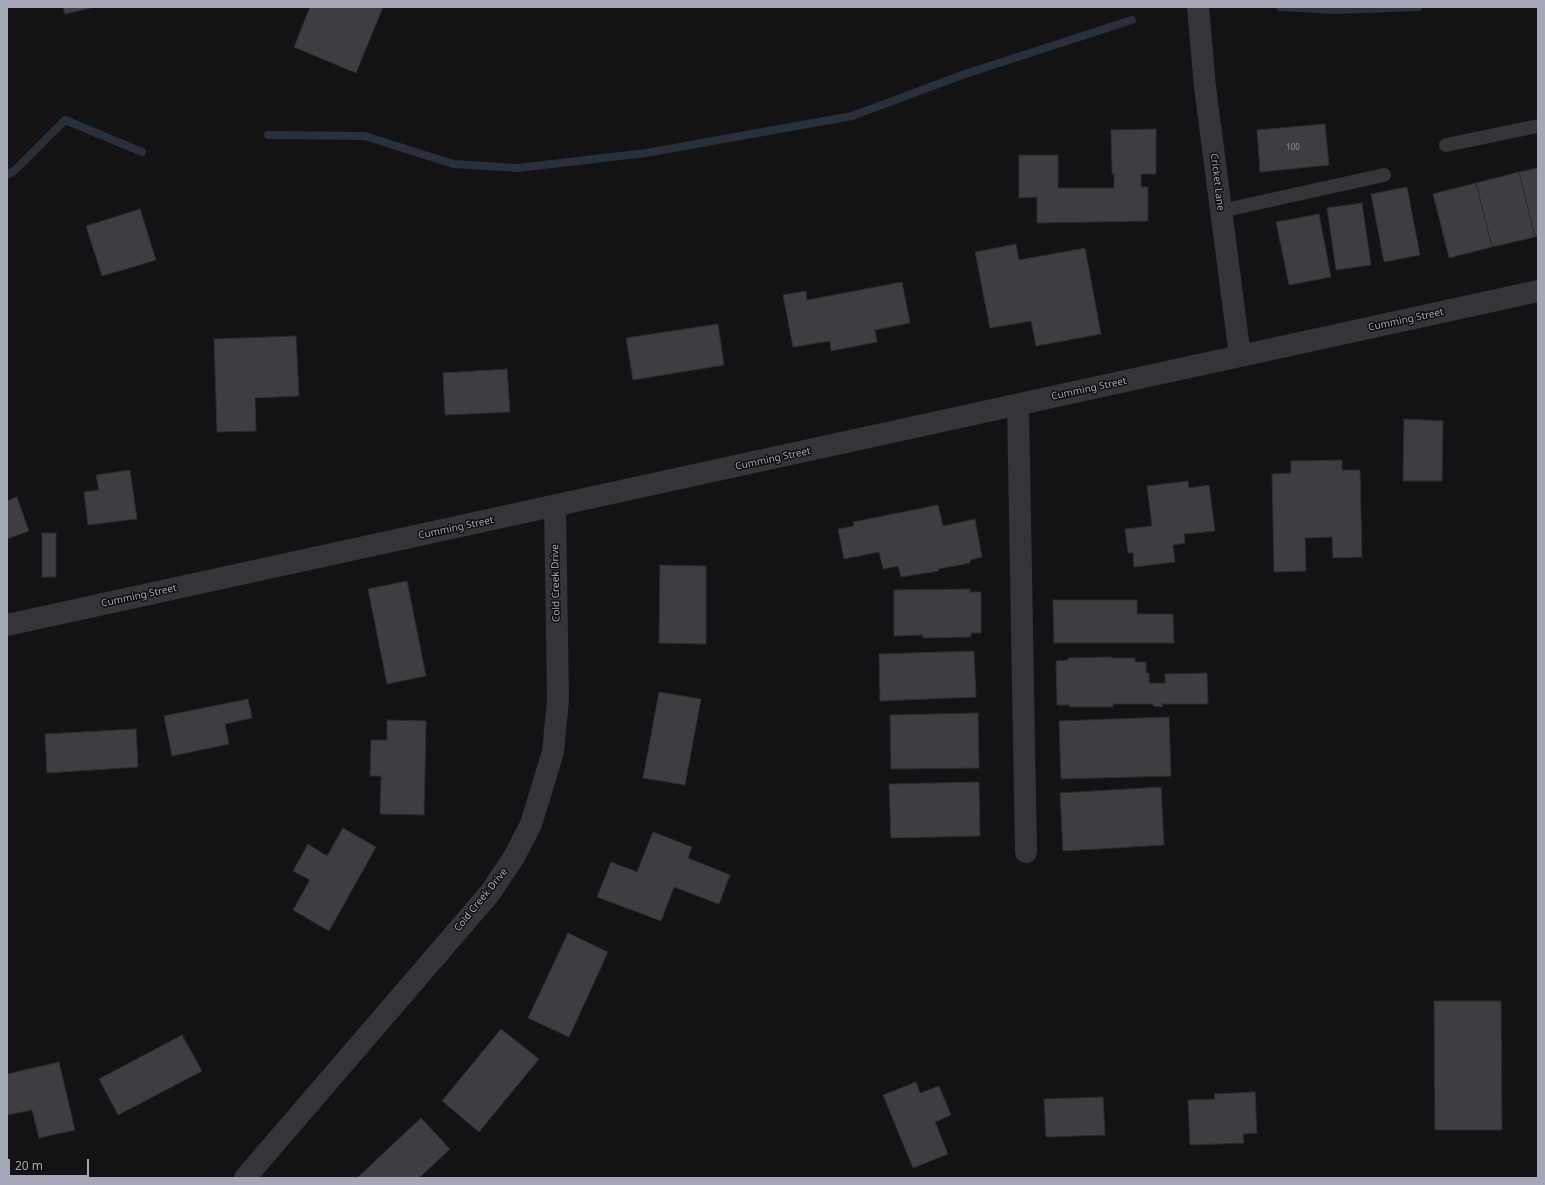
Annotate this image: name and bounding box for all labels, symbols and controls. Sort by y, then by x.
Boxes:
house number: 100 [1286,143,1300,153]
street label: Cricket Lane [1208,153,1226,211]
street label: Cumming Street [1367,306,1445,334]
street label: Cumming Street [1050,375,1128,403]
street label: Cumming Street [734,445,812,473]
street label: Cumming Street [417,514,495,542]
street label: Cold Creek Drive [549,544,563,622]
street label: Cumming Street [100,582,178,610]
street label: Cold Creek Drive [452,866,510,934]
scale bar [10,1151,91,1177]
text: 20 m [15,1157,43,1174]

